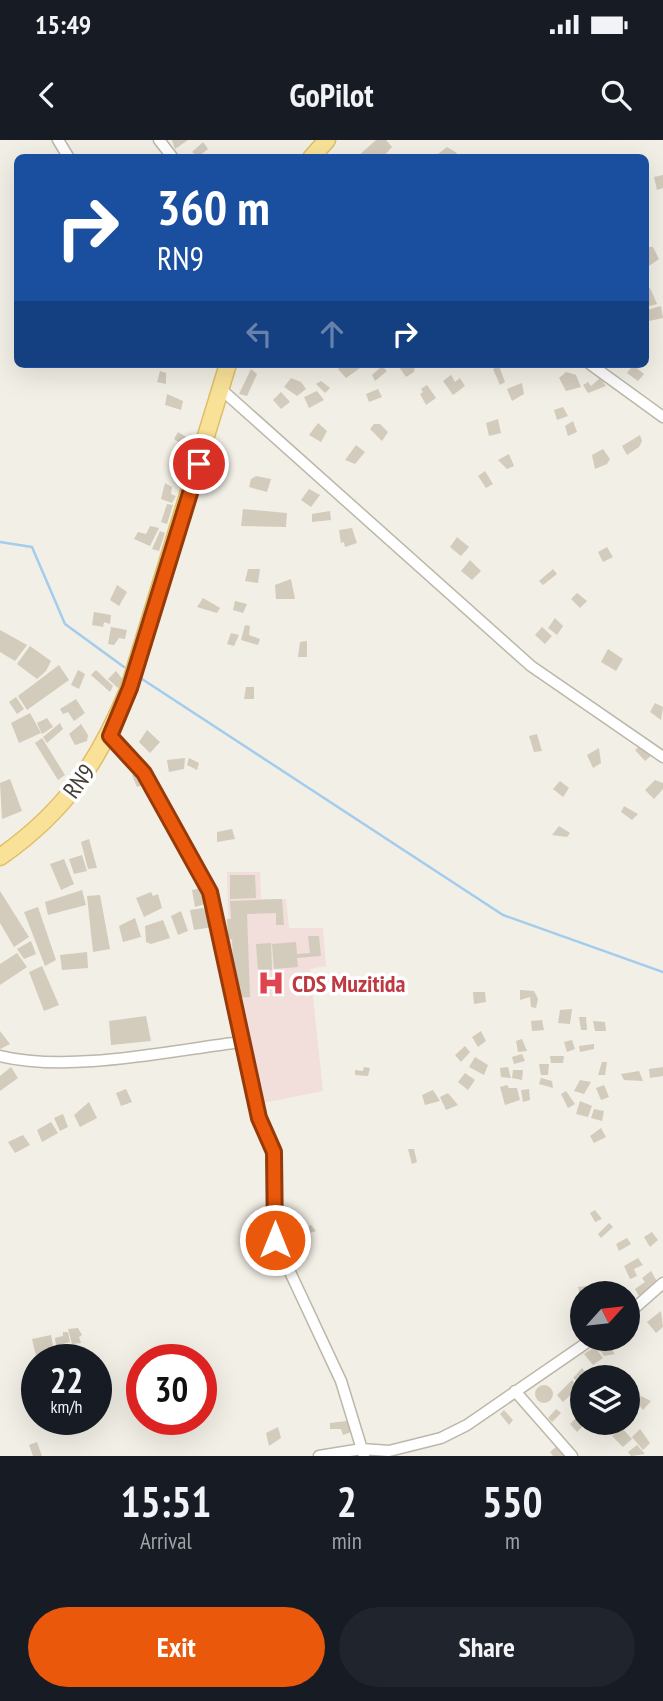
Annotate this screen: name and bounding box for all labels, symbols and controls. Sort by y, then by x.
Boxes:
text: 15:49 [35,8,91,41]
text: GoPilot [289,74,374,116]
icon: back [28,76,66,114]
icon: search [597,76,635,114]
text: 360 m [157,175,270,239]
icon: right [42,182,133,273]
text: RN9 [157,237,204,279]
icon: left [240,315,278,353]
icon: ahead [313,315,351,353]
icon: right [386,315,424,353]
pin [169,434,229,494]
icon: arrive [180,445,218,483]
street label: RN9 [56,758,102,804]
hospital icon: CDS Muzitida [256,968,286,998]
place label: CDS Muzitida [292,968,406,999]
position arrow [238,1203,312,1277]
north arrow [570,1281,640,1351]
map controls [570,1281,640,1435]
speed limit sign: 30 [126,1344,217,1435]
text: 22 [50,1357,83,1403]
button: layers [570,1365,640,1435]
text: km/h [51,1395,82,1418]
text: 15:51 [120,1474,211,1529]
text: 2 [337,1474,357,1529]
text: 550 [482,1474,543,1529]
text: Arrival [140,1526,192,1555]
text: min [332,1526,362,1555]
text: m [505,1526,520,1555]
button: Exit [28,1607,325,1687]
button: Share [339,1607,635,1687]

